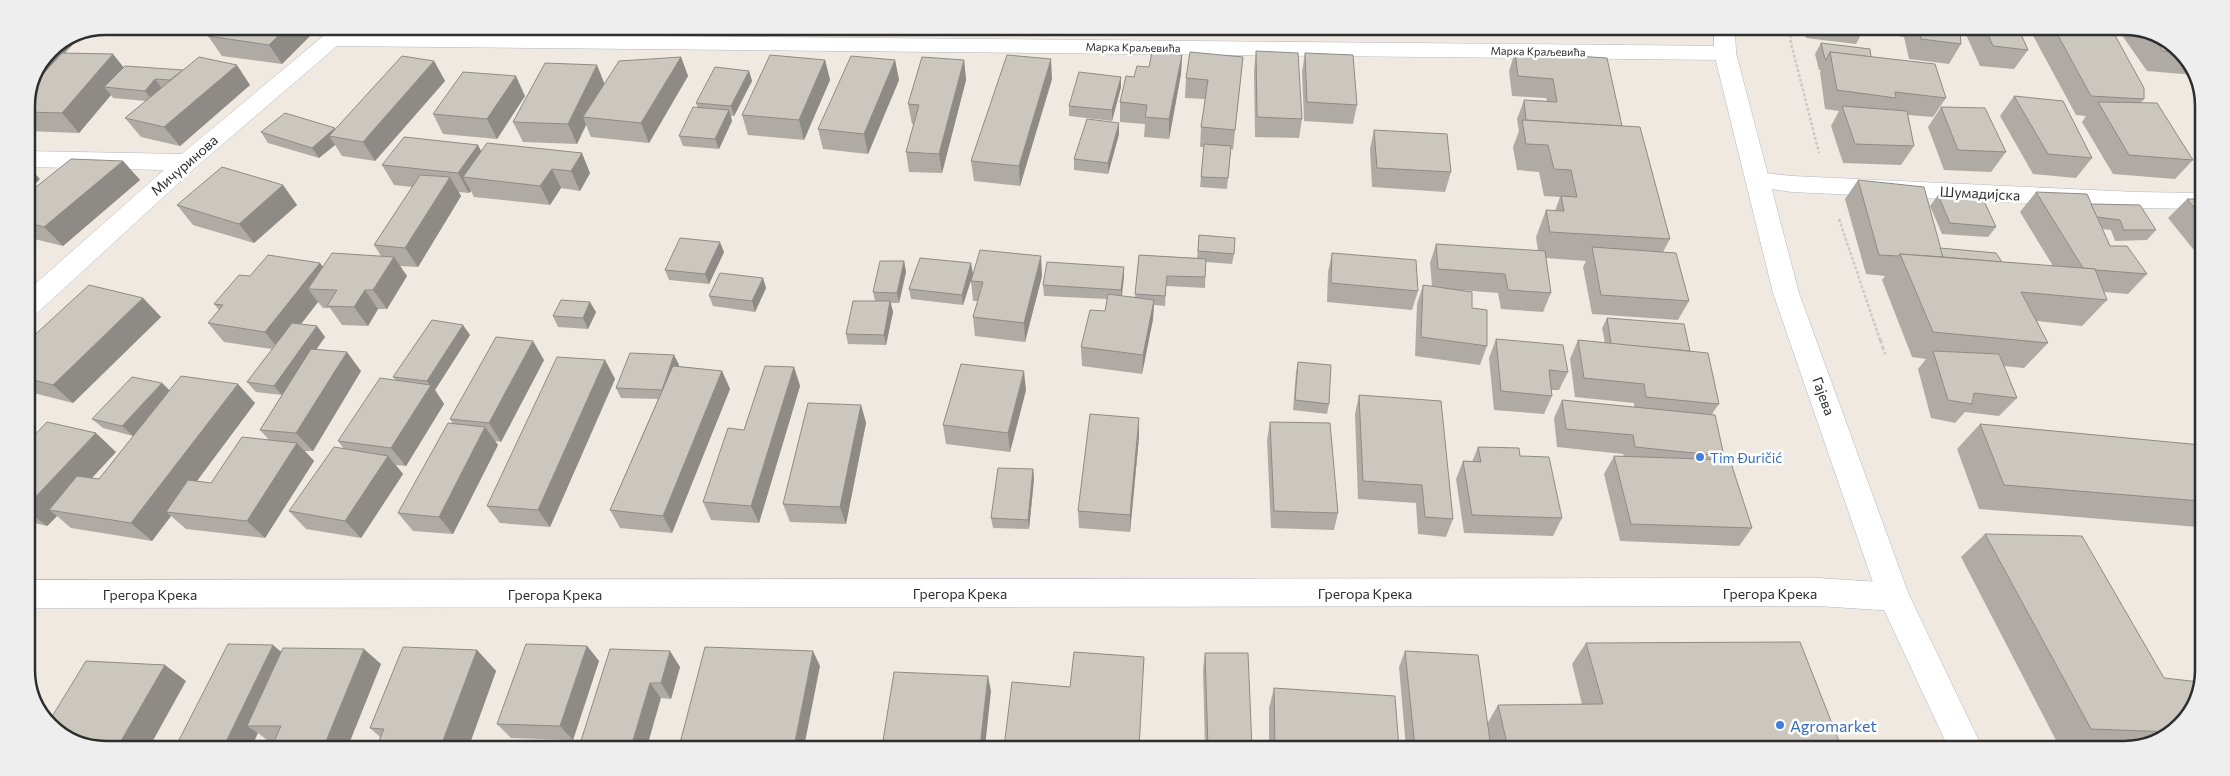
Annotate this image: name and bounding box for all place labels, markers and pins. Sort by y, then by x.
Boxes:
place label: Tim Đuričić [1710,449,1782,466]
marker: Tim Đuričić [1694,451,1706,463]
place label: Agromarket [1790,716,1877,735]
marker: Agromarket [1774,719,1786,731]

